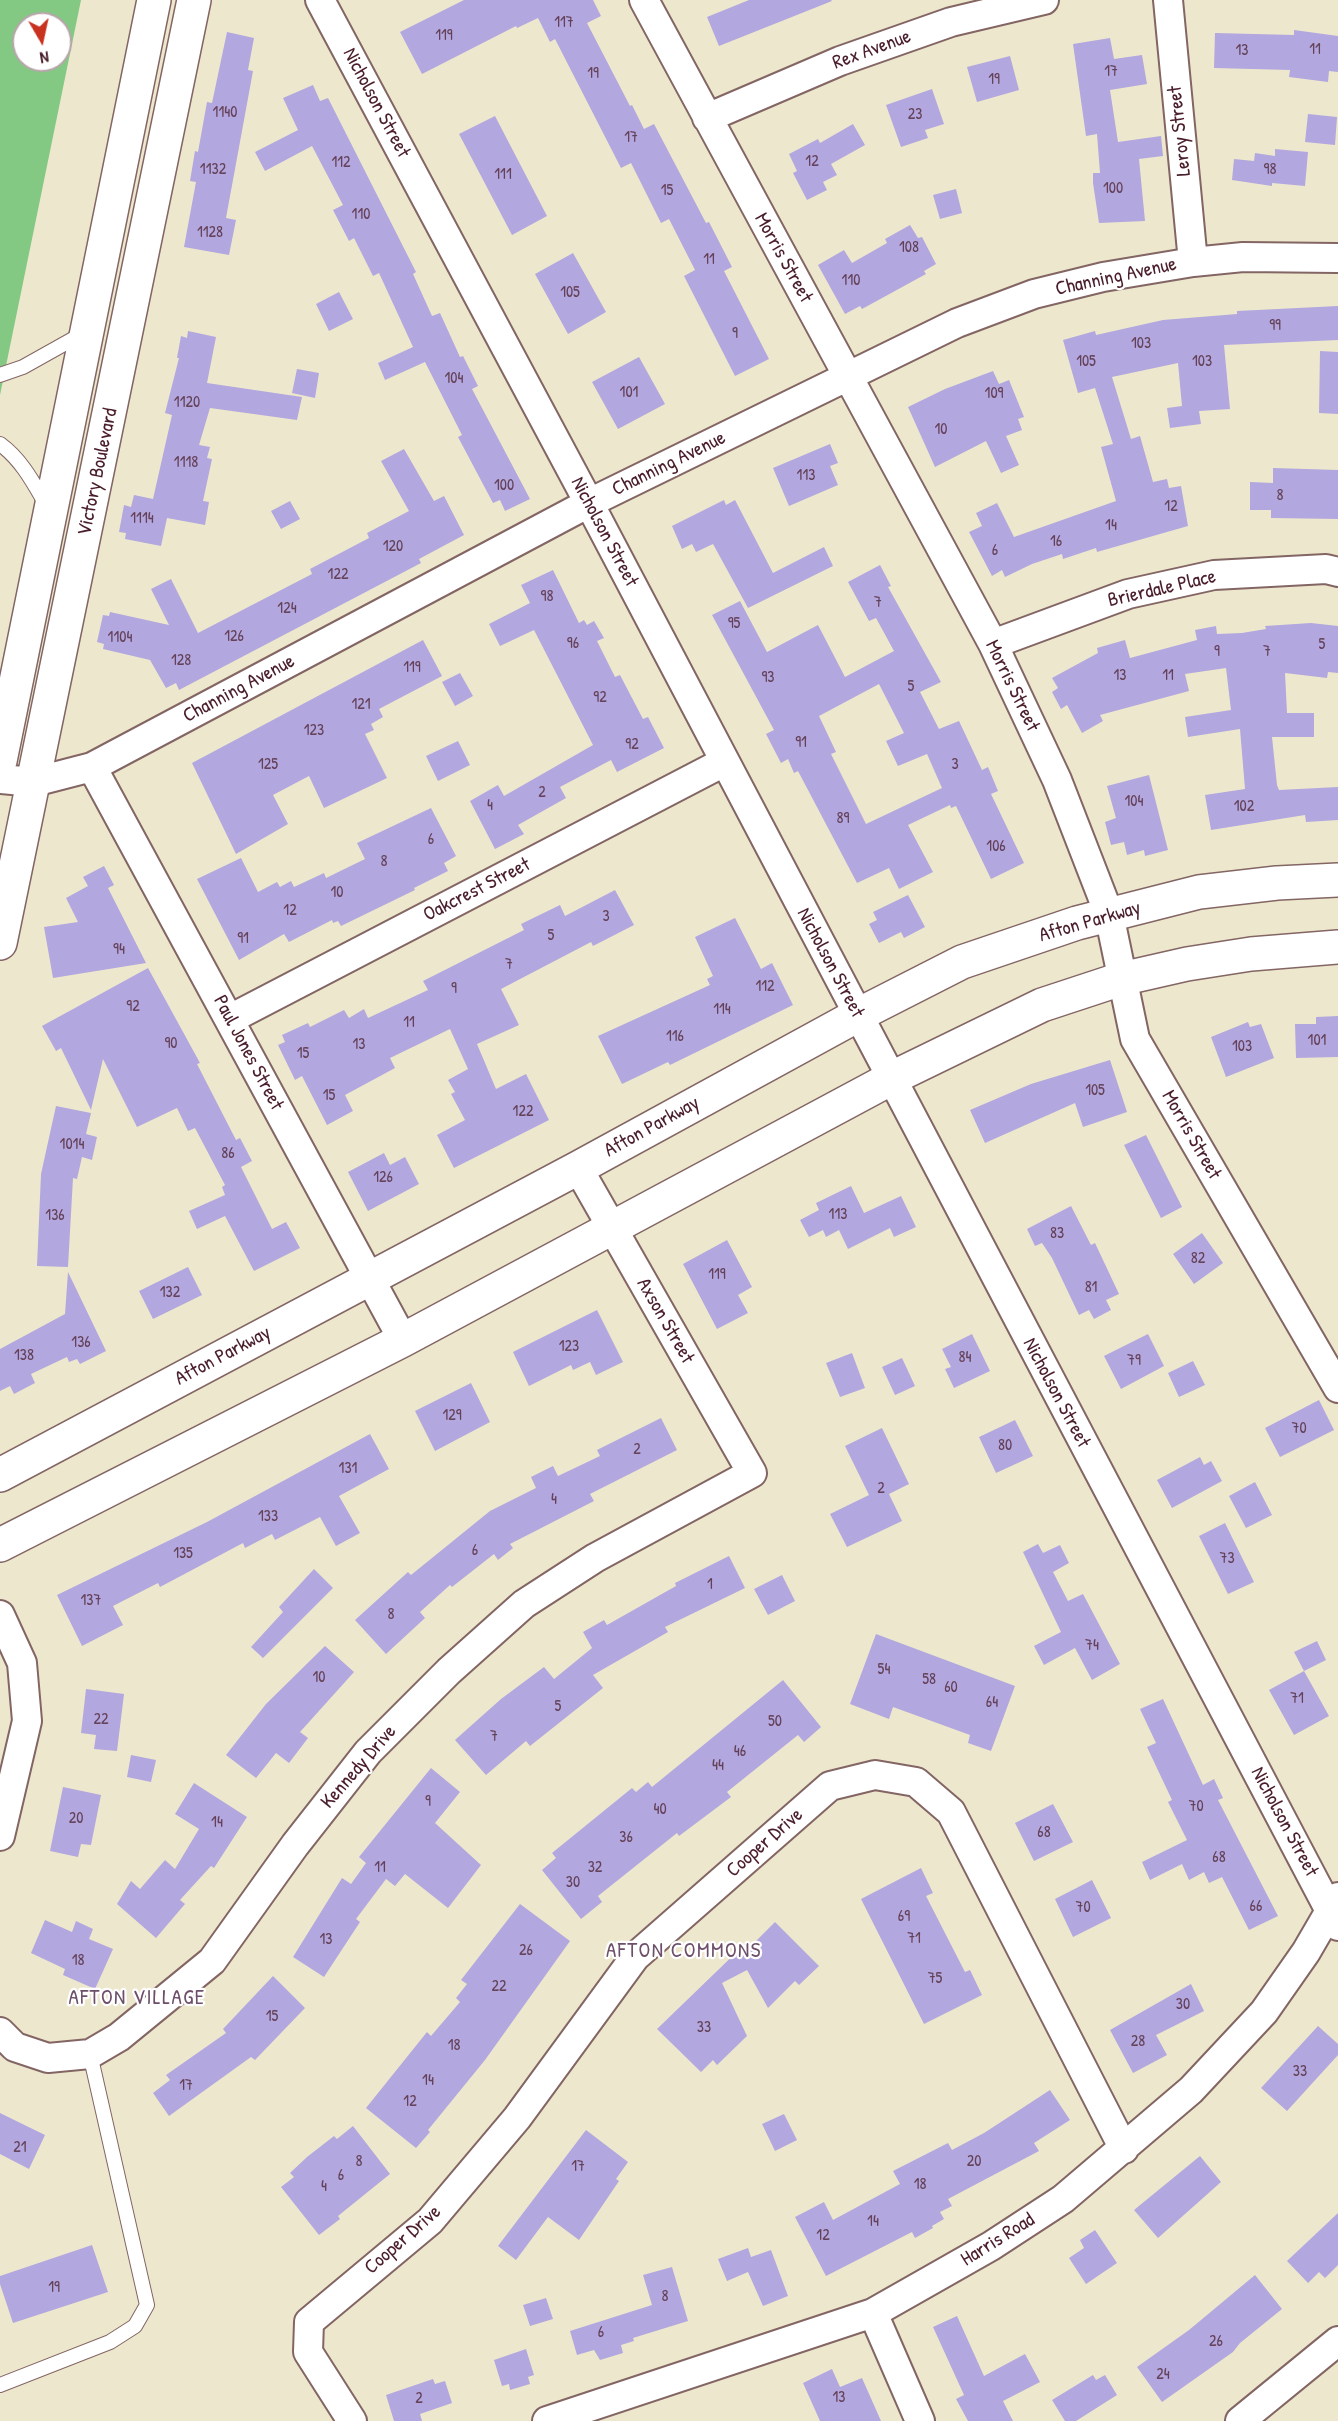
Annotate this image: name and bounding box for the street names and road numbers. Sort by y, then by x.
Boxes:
street label: Rex Avenue [830,25,914,75]
street label: Nicholson Street [337,44,415,162]
street label: Leroy Street [1163,85,1197,177]
street label: Morris Street [749,209,817,307]
street label: Channing Avenue [1053,252,1179,302]
street label: Victory Boulevard [73,406,123,538]
street label: Channing Avenue [608,426,730,502]
street label: Nicholson Street [565,473,643,591]
street label: Brierdale Place [1106,565,1218,613]
street label: Morris Street [980,636,1044,736]
street label: Channing Avenue [179,650,299,728]
street label: Oakcrest Street [420,853,534,927]
street label: Afton Parkway [1036,896,1144,948]
street label: Nicholson Street [791,904,869,1022]
street label: Paul Jones Street [208,991,288,1115]
street label: Morris Street [1156,1086,1226,1184]
street label: Afton Parkway [600,1091,704,1163]
street label: Axson Street [631,1274,699,1368]
street label: Afton Parkway [171,1321,275,1391]
street label: Nicholson Street [1017,1334,1095,1452]
street label: Kennedy Drive [316,1720,402,1814]
street label: Nicholson Street [1245,1763,1323,1881]
street label: Cooper Drive [722,1803,808,1883]
street label: Cooper Drive [360,2200,446,2280]
street label: Harris Road [957,2208,1039,2272]

